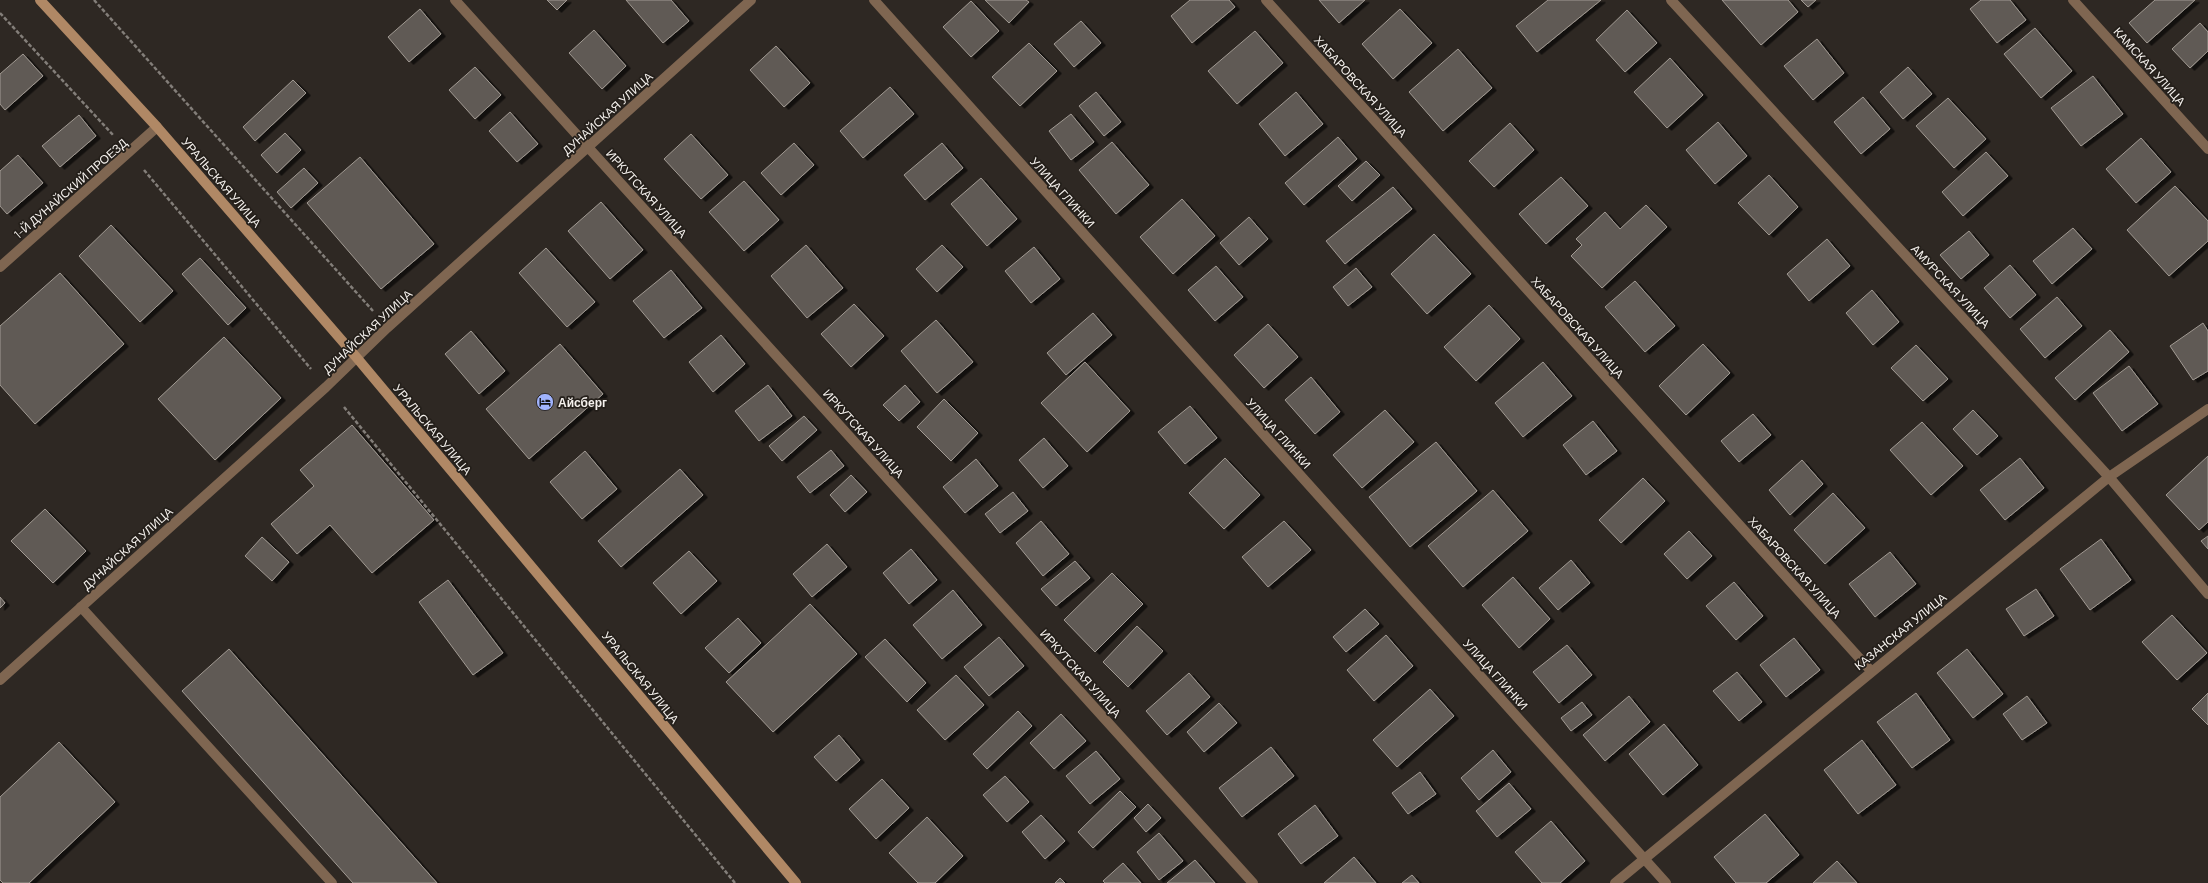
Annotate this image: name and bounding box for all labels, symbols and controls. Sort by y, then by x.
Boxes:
street label: КАМСКАЯ УЛИЦА [2110,24,2189,109]
street label: ХАБАРОВСКАЯ УЛИЦА [1311,32,1410,140]
street label: ДУНАЙСКАЯ УЛИЦА [559,69,656,158]
street label: УРАЛЬСКАЯ УЛИЦА [179,134,265,230]
street label: 1-Й ДУНАЙСКИЙ ПРОЕЗД [11,135,130,242]
street label: ИРКУТСКАЯ УЛИЦА [603,146,690,241]
street label: УЛИЦА ГЛИНКИ [1027,154,1098,231]
street label: АМУРСКАЯ УЛИЦА [1908,241,1993,331]
street label: ХАБАРОВСКАЯ УЛИЦА [1528,273,1627,381]
street label: ДУНАЙСКАЯ УЛИЦА [320,286,415,377]
street label: УРАЛЬСКАЯ УЛИЦА [390,381,475,478]
street label: ИРКУТСКАЯ УЛИЦА [820,386,907,481]
hotel icon: Айсберг [535,392,555,412]
place label: Айсберг [558,395,607,410]
street label: УЛИЦА ГЛИНКИ [1243,395,1314,472]
street label: ДУНАЙСКАЯ УЛИЦА [79,504,176,593]
street label: ХАБАРОВСКАЯ УЛИЦА [1745,513,1844,621]
street label: КАЗАНСКАЯ УЛИЦА [1851,590,1949,673]
street label: ИРКУТСКАЯ УЛИЦА [1037,626,1124,721]
street label: УРАЛЬСКАЯ УЛИЦА [599,628,682,726]
street label: УЛИЦА ГЛИНКИ [1460,636,1531,713]

